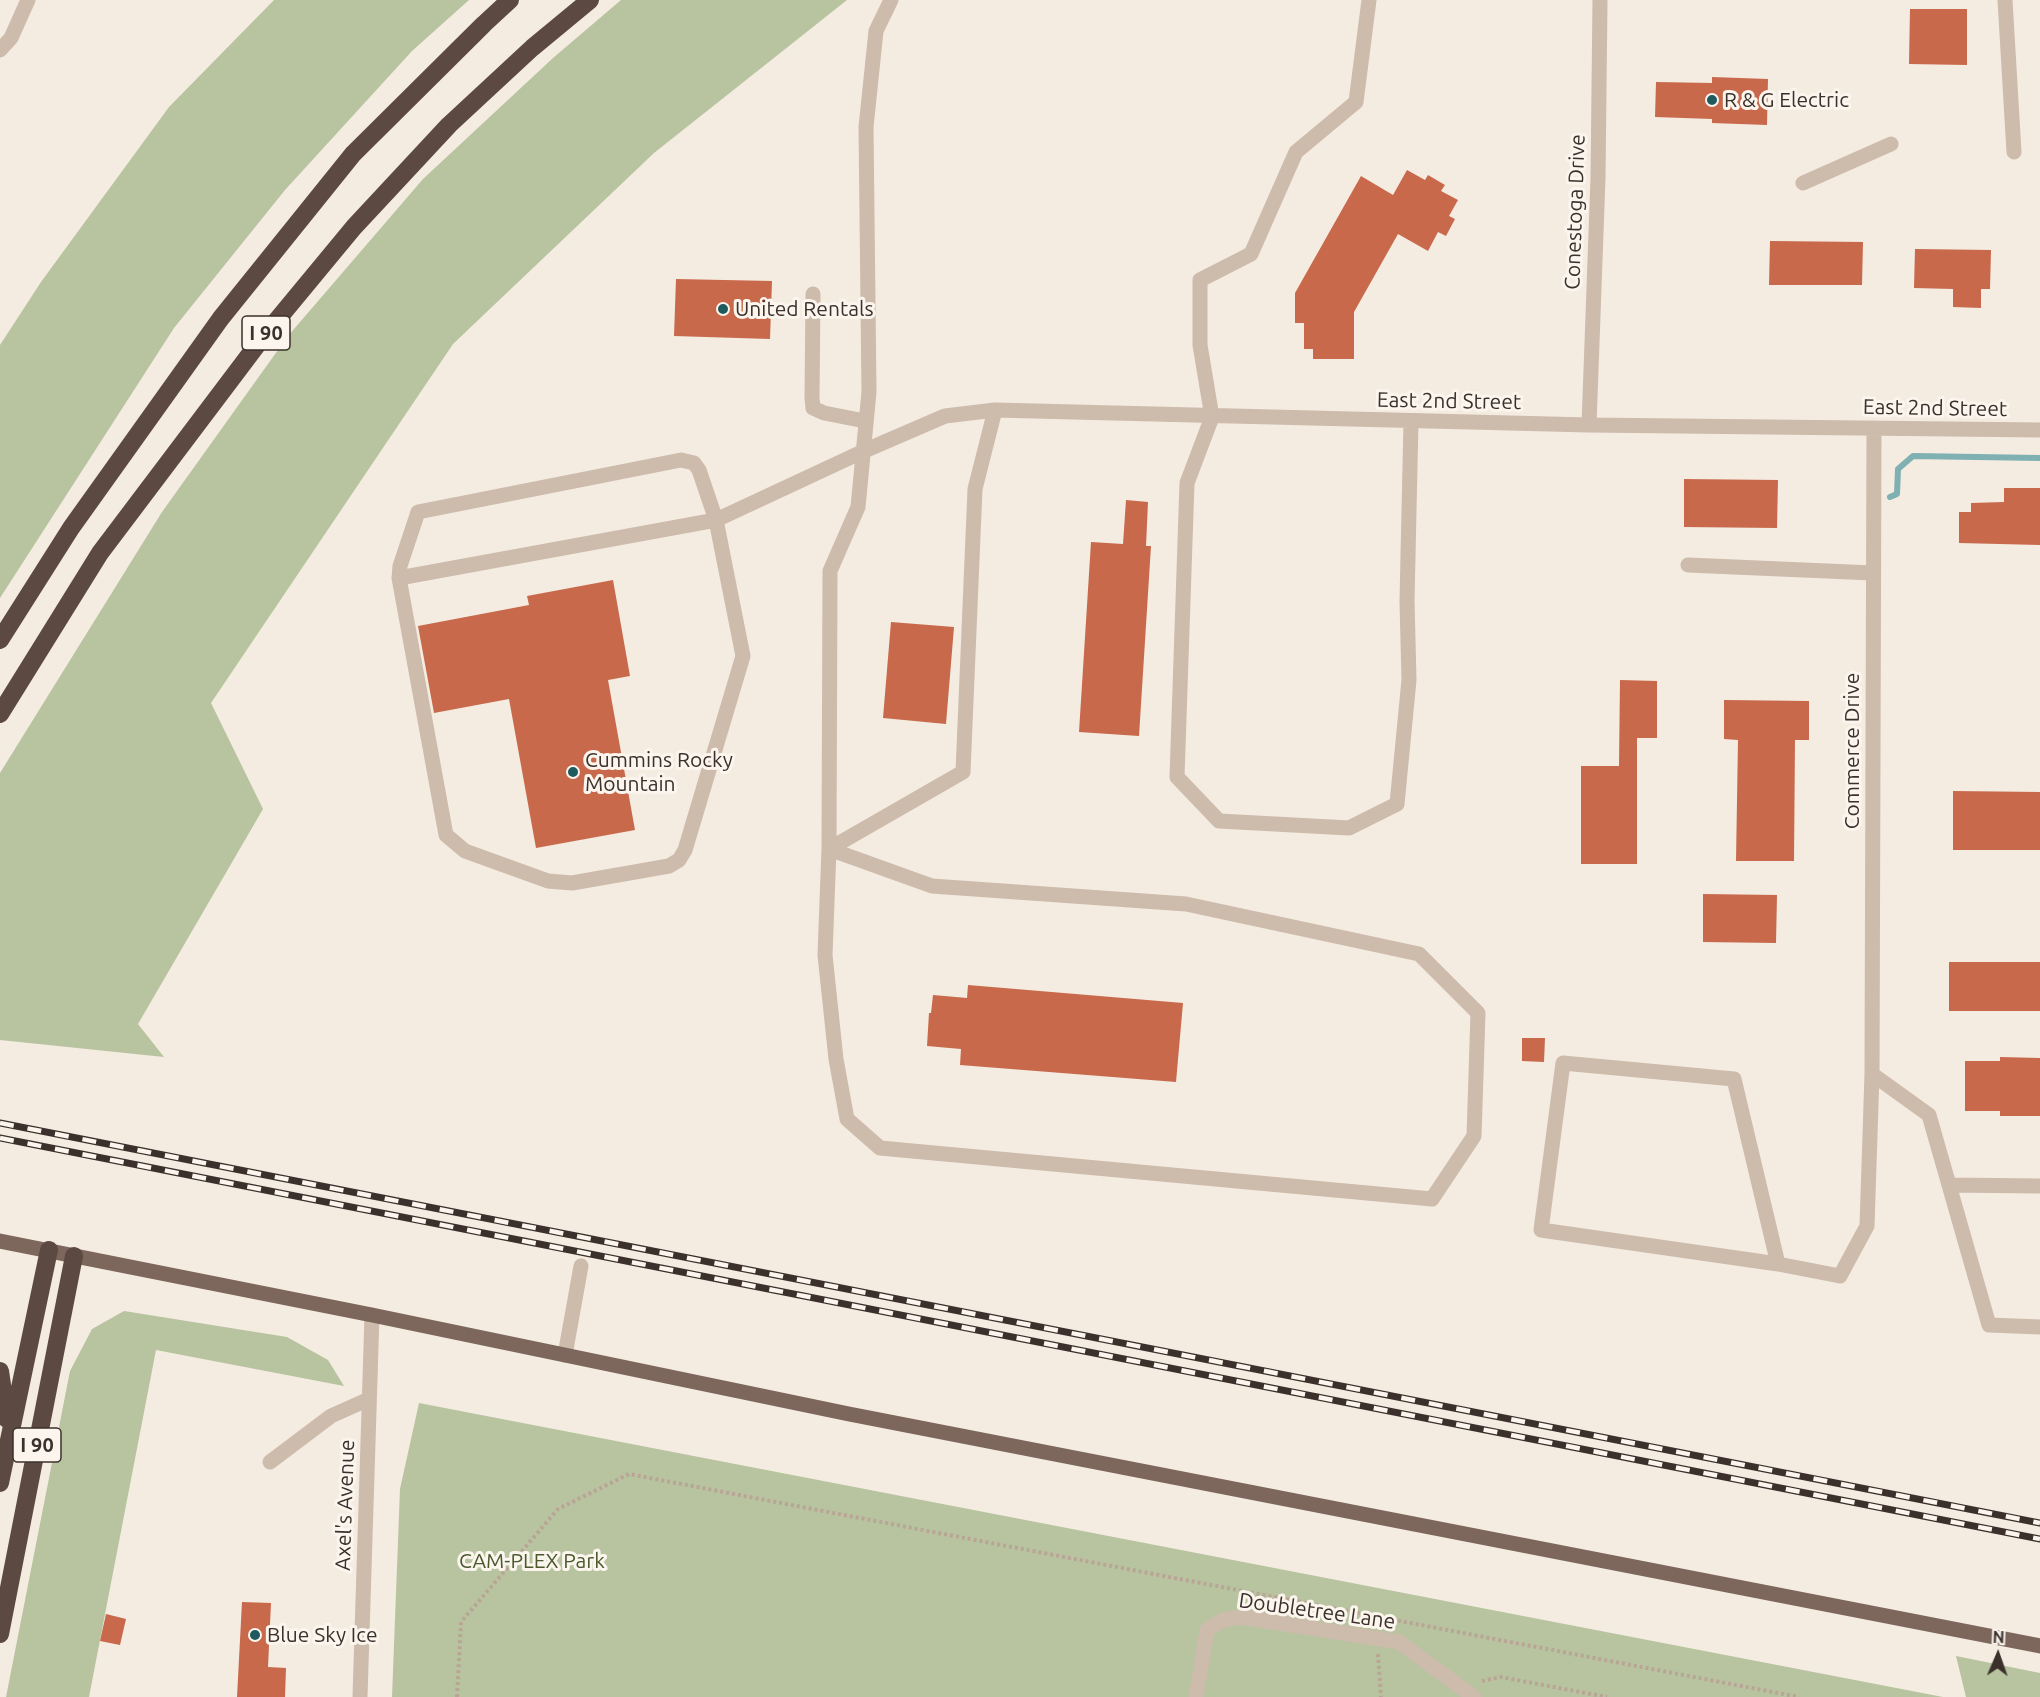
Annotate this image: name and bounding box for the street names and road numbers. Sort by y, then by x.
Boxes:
street label: Conestoga Drive [1560,134,1590,290]
road number: I 90 [242,316,290,350]
street label: East 2nd Street [1377,387,1521,415]
street label: East 2nd Street [1863,394,2007,422]
street label: Commerce Drive [1839,673,1865,829]
road number: I 90 [13,1428,61,1462]
street label: Axel's Avenue [330,1439,360,1571]
street label: Doubletree Lane [1237,1588,1397,1634]

